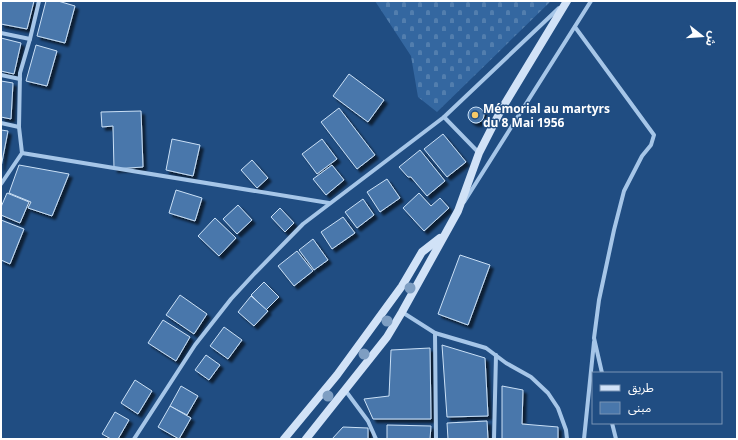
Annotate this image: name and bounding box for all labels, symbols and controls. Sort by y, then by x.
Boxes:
north arrow [682,16,722,56]
text: ش [703,30,721,48]
place label: Mémorial au martyrs du 8 Mai 1956 [483,100,610,131]
marker: Mémorial au martyrs du 8 Mai 1956 [470,110,480,120]
legend [592,372,722,424]
text: طريق [628,379,654,396]
text: مبنى [628,399,651,416]

